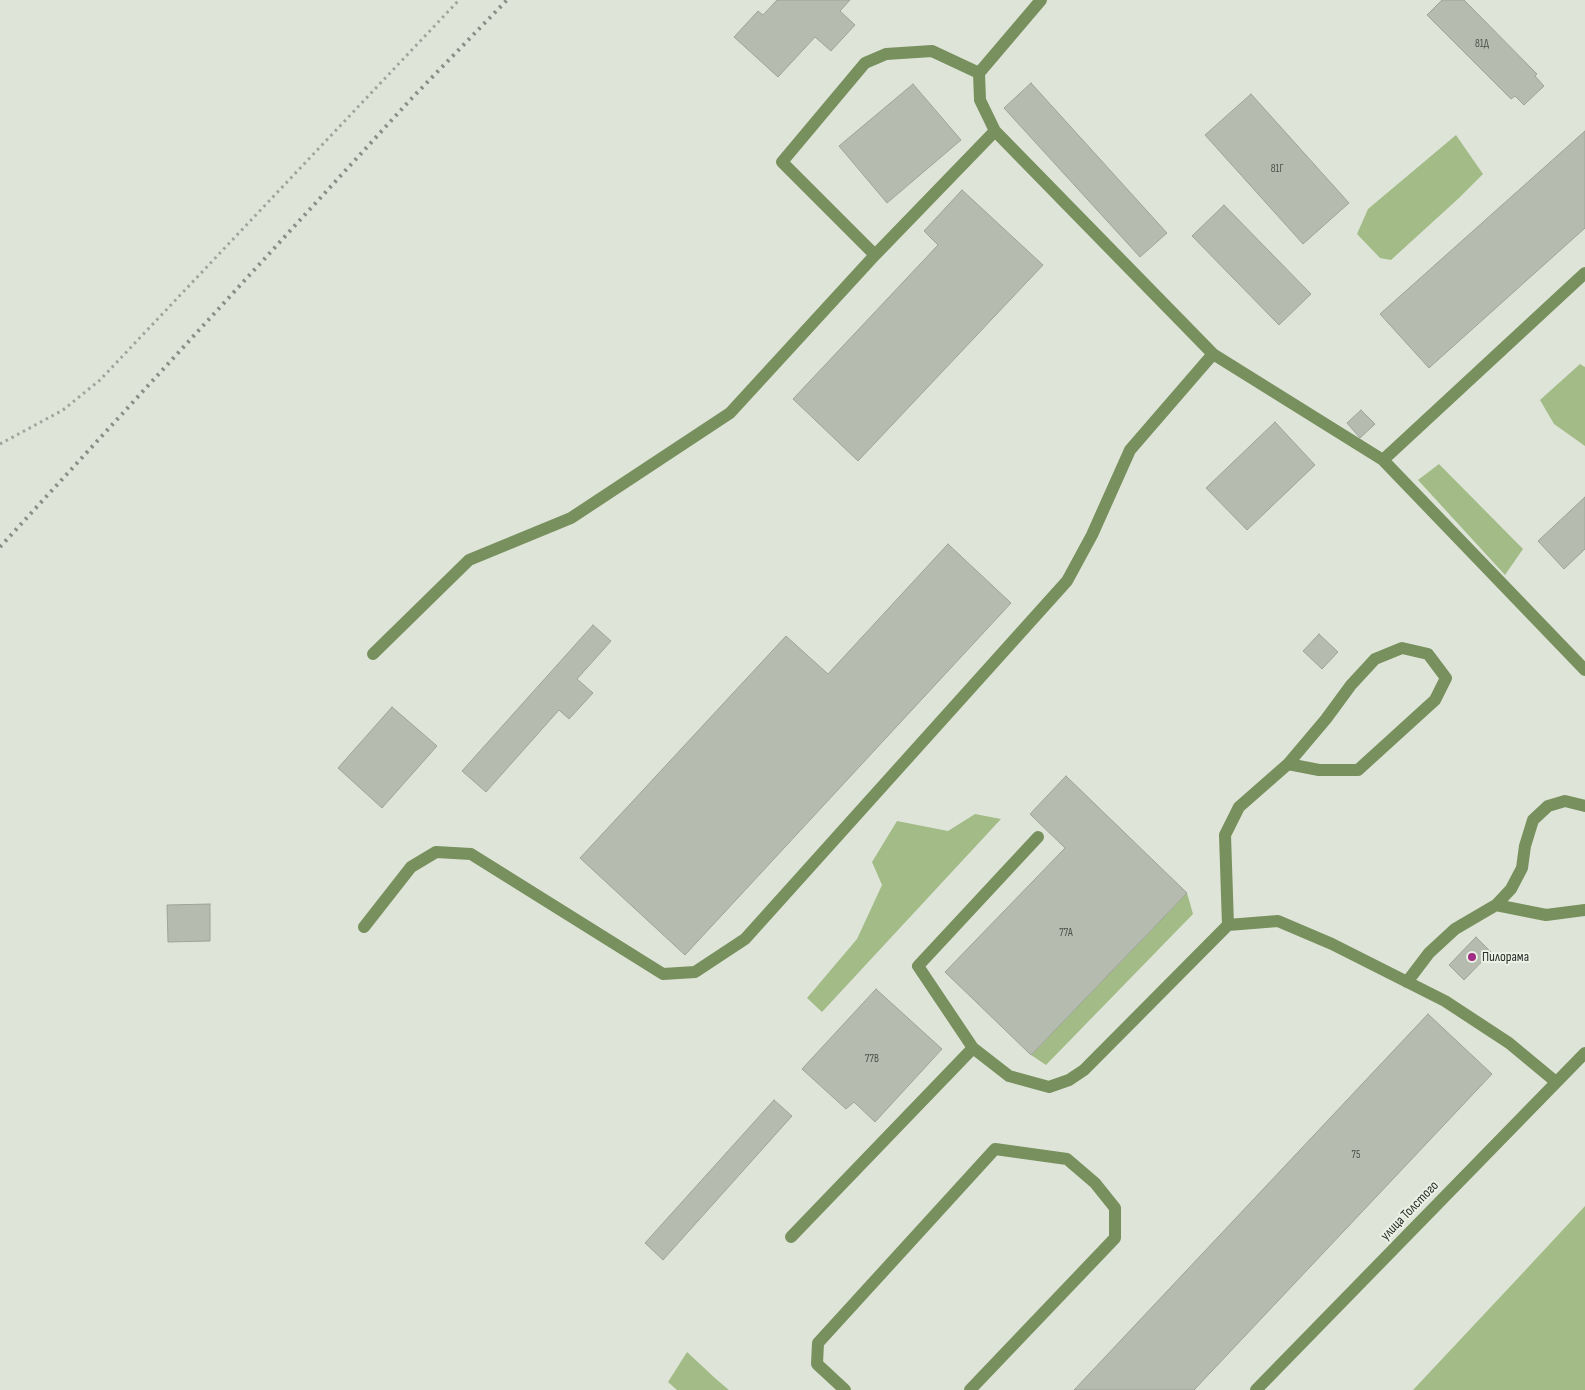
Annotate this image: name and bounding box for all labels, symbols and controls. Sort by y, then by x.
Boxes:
house number: 81Д [1475,37,1489,51]
house number: 81Г [1271,162,1283,176]
house number: 77А [1059,926,1073,940]
place label: Пилорама [1482,949,1529,965]
marker: Пилорама [1466,951,1478,963]
house number: 77В [865,1052,879,1066]
house number: 75 [1352,1148,1360,1162]
street label: улица Толстого [1377,1178,1443,1244]

